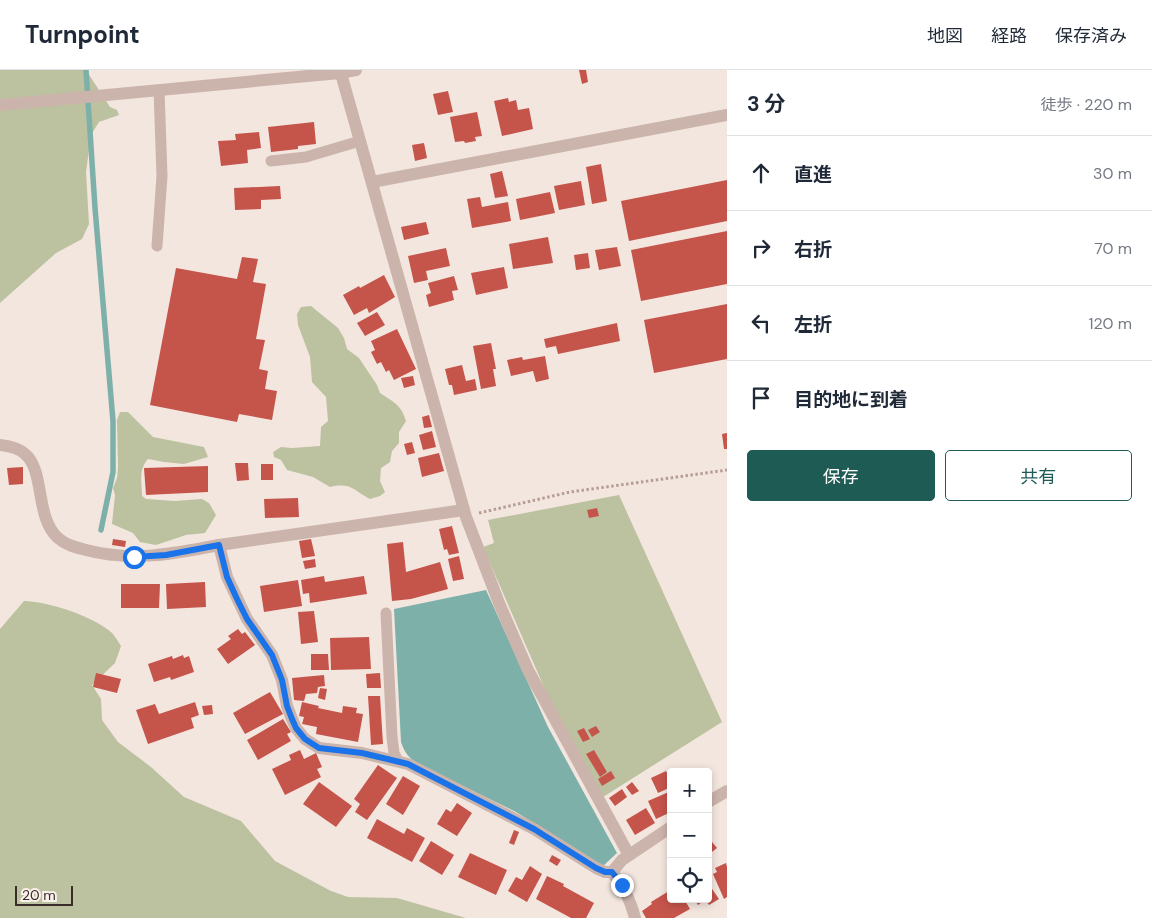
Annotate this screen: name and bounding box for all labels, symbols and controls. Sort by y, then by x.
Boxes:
text: Turnpoint [25,19,140,50]
text: 地図 [927,24,963,48]
text: 経路 [991,24,1027,48]
text: 保存済み [1055,24,1127,48]
text: 3 分 [747,90,786,118]
text: 徒歩 · 220 m [1041,94,1132,115]
icon: ahead [747,159,775,187]
text: 直進 [794,162,832,187]
text: 30 m [1093,163,1132,184]
icon: right [747,234,775,262]
text: 右折 [794,237,832,262]
text: 70 m [1094,238,1132,259]
icon: left [747,309,775,337]
text: 左折 [794,312,832,337]
text: 120 m [1088,313,1132,334]
icon: arrive [747,384,775,412]
text: 目的地に到着 [794,387,908,412]
button: 保存 [747,450,935,501]
button: 共有 [945,450,1132,501]
route start [123,546,146,569]
map controls [667,768,712,903]
button: + [667,768,712,813]
button: − [667,813,712,858]
button: locate [667,858,712,903]
route end [611,874,634,897]
scale bar [15,883,72,906]
text: 20 m [22,886,56,904]

